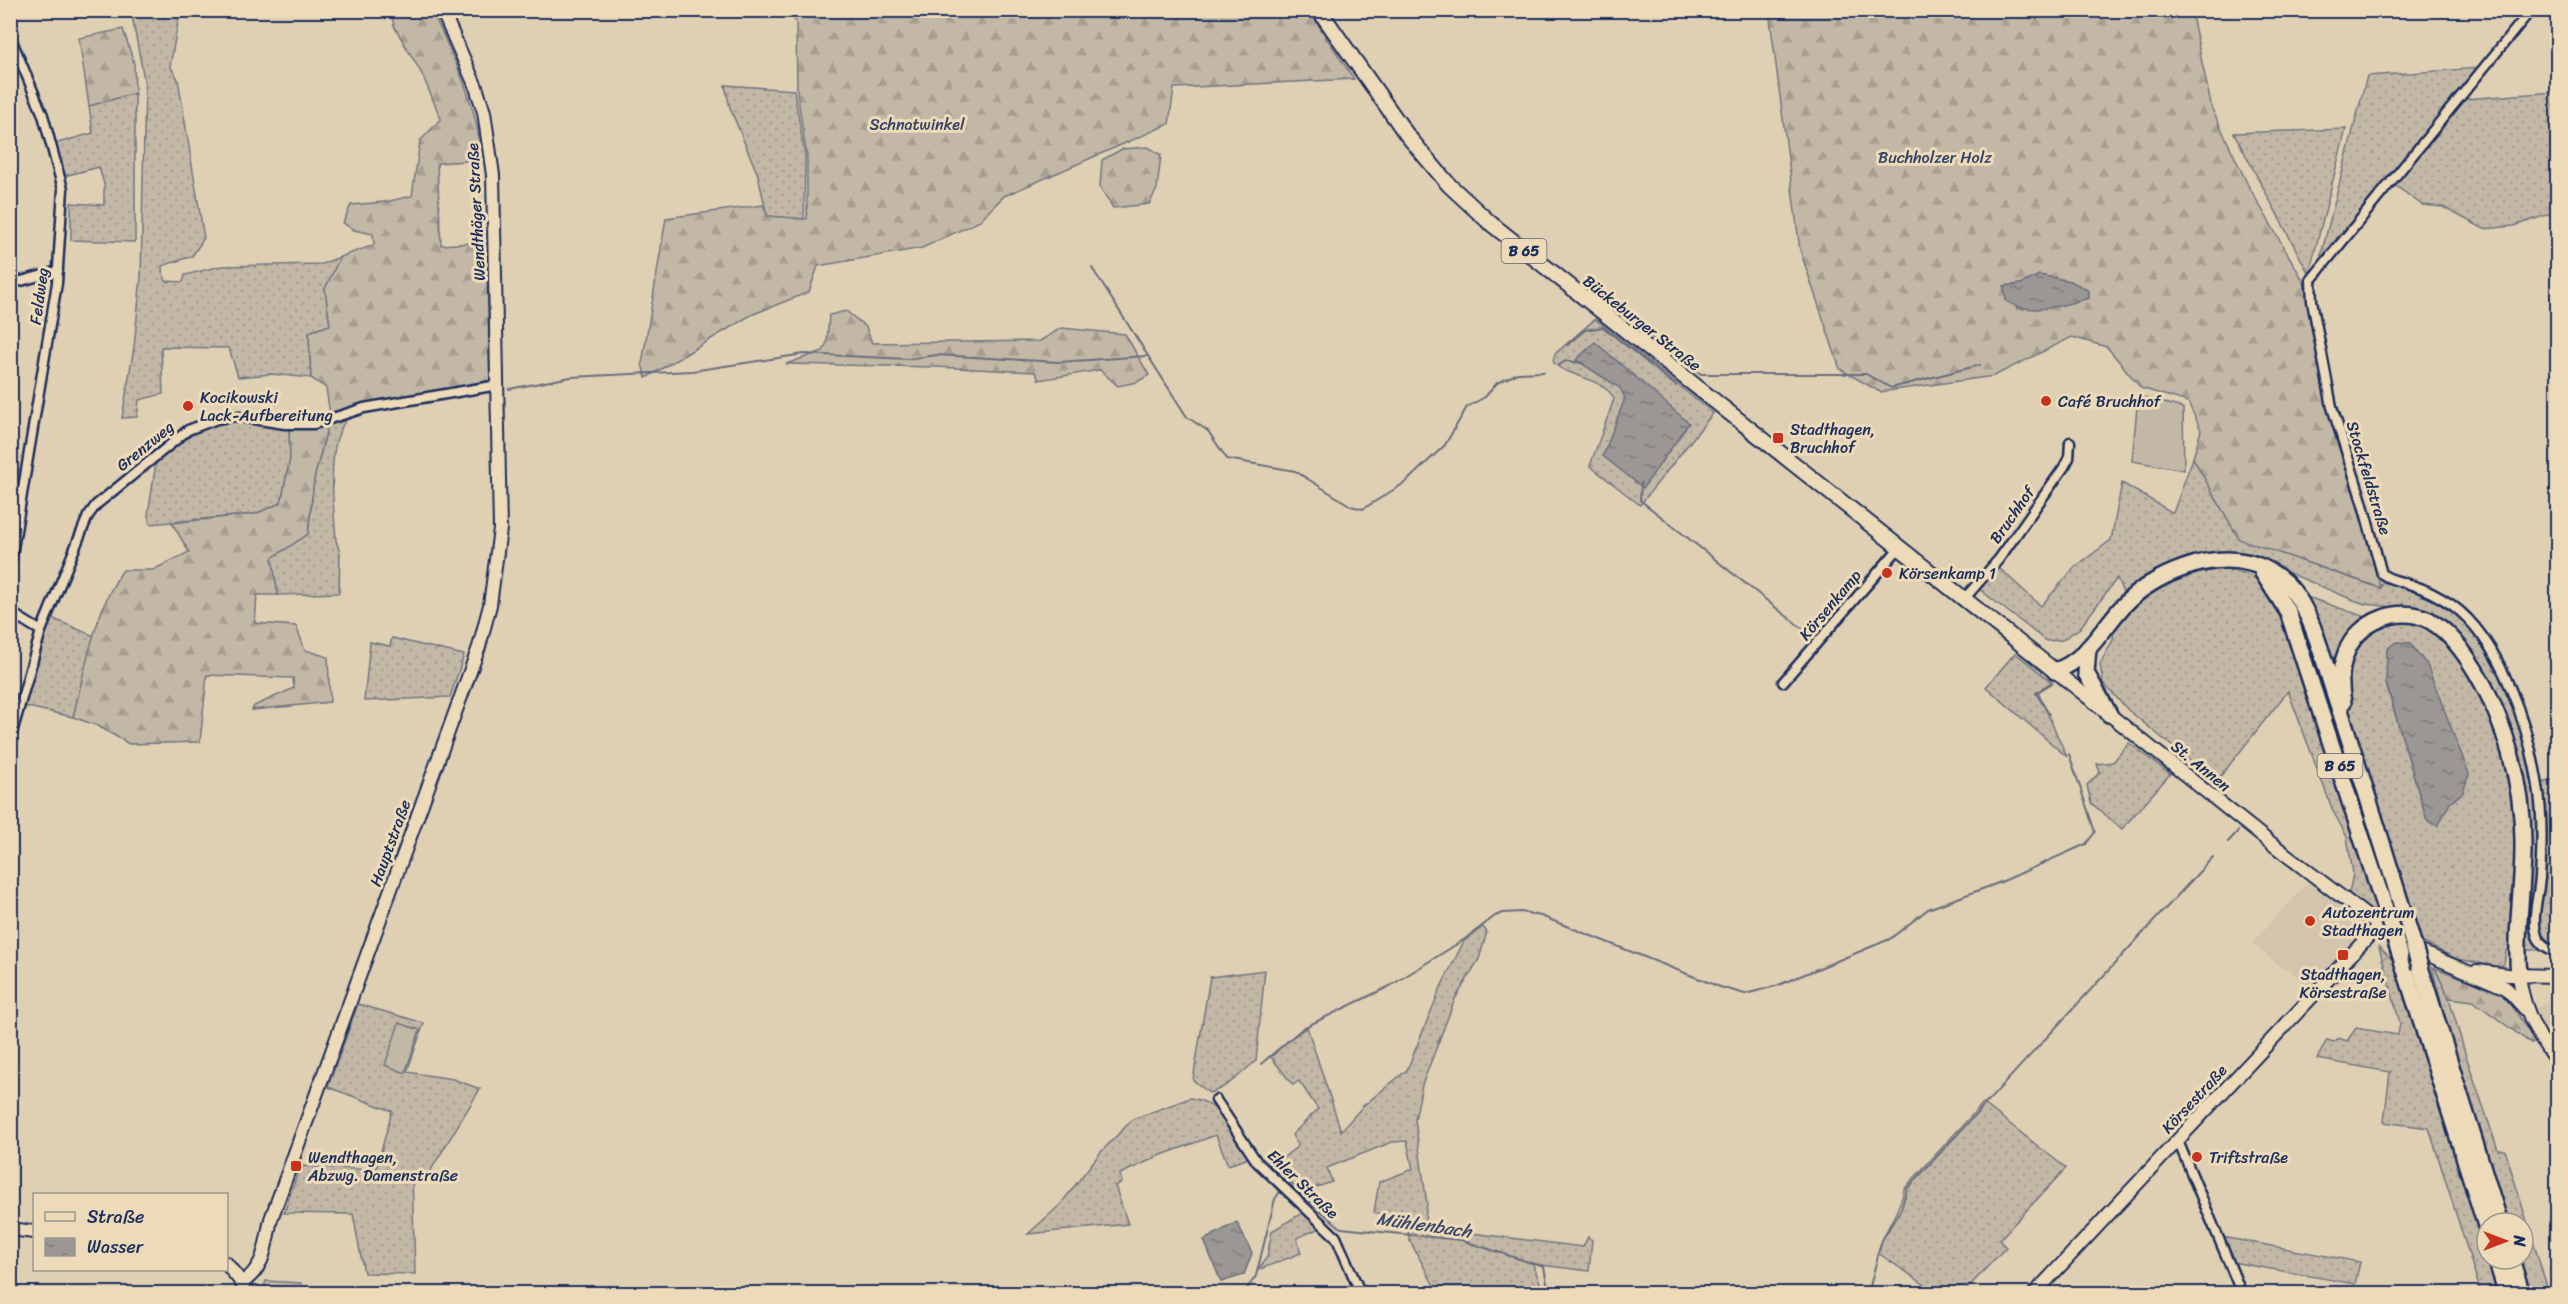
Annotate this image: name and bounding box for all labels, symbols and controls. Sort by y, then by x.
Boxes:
park label: Schnatwinkel [869,110,965,139]
street label: Wendthäger Straße [458,142,494,282]
park label: Buchholzer Holz [1878,143,1992,172]
road number: B 65 [1502,239,1546,263]
street label: Feldweg [21,266,57,326]
street label: Bückeburger Straße [1576,267,1708,379]
place label: Kocikowski Lack-Aufbereitung [200,383,333,430]
place label: Café Bruchhof [2058,387,2163,416]
marker: Café Bruchhof [2039,394,2053,408]
marker: Kocikowski Lack-Aufbereitung [181,399,195,413]
street label: Grenzweg [109,413,181,479]
place label: Stadthagen, Bruchhof [1790,415,1875,462]
street label: Stockfeldstraße [2338,417,2400,539]
marker: Stadthagen, Bruchhof [1771,431,1785,445]
street label: Bruchhof [1981,478,2044,550]
place label: Körsenkamp 1 [1899,559,1996,588]
street label: Körsenkamp [1791,562,1869,647]
marker: Körsenkamp 1 [1880,566,1894,580]
street label: St. Annen [2164,732,2238,800]
road number: B 65 [2318,754,2362,778]
street label: Hauptstraße [361,795,419,891]
place label: Autozentrum Stadthagen [2321,898,2415,945]
marker: Autozentrum Stadthagen [2303,914,2317,928]
marker: Stadthagen, Körsestraße [2336,948,2350,962]
place label: Stadthagen, Körsestraße [2300,960,2387,1007]
street label: Körsestraße [2154,1057,2234,1141]
street label: Ehler Straße [1260,1142,1346,1226]
place label: Wendthagen, Abzwg. Damenstraße [307,1143,458,1190]
place label: Triftstraße [2209,1143,2288,1172]
marker: Triftstraße [2190,1150,2204,1164]
marker: Wendthagen, Abzwg. Damenstraße [289,1159,303,1173]
legend [33,1193,228,1271]
text: Straße [87,1201,144,1233]
water label: Mühlenbach [1375,1203,1475,1248]
north arrow [2475,1211,2535,1271]
text: Wasser [87,1231,145,1263]
text: N [2505,1234,2534,1247]

